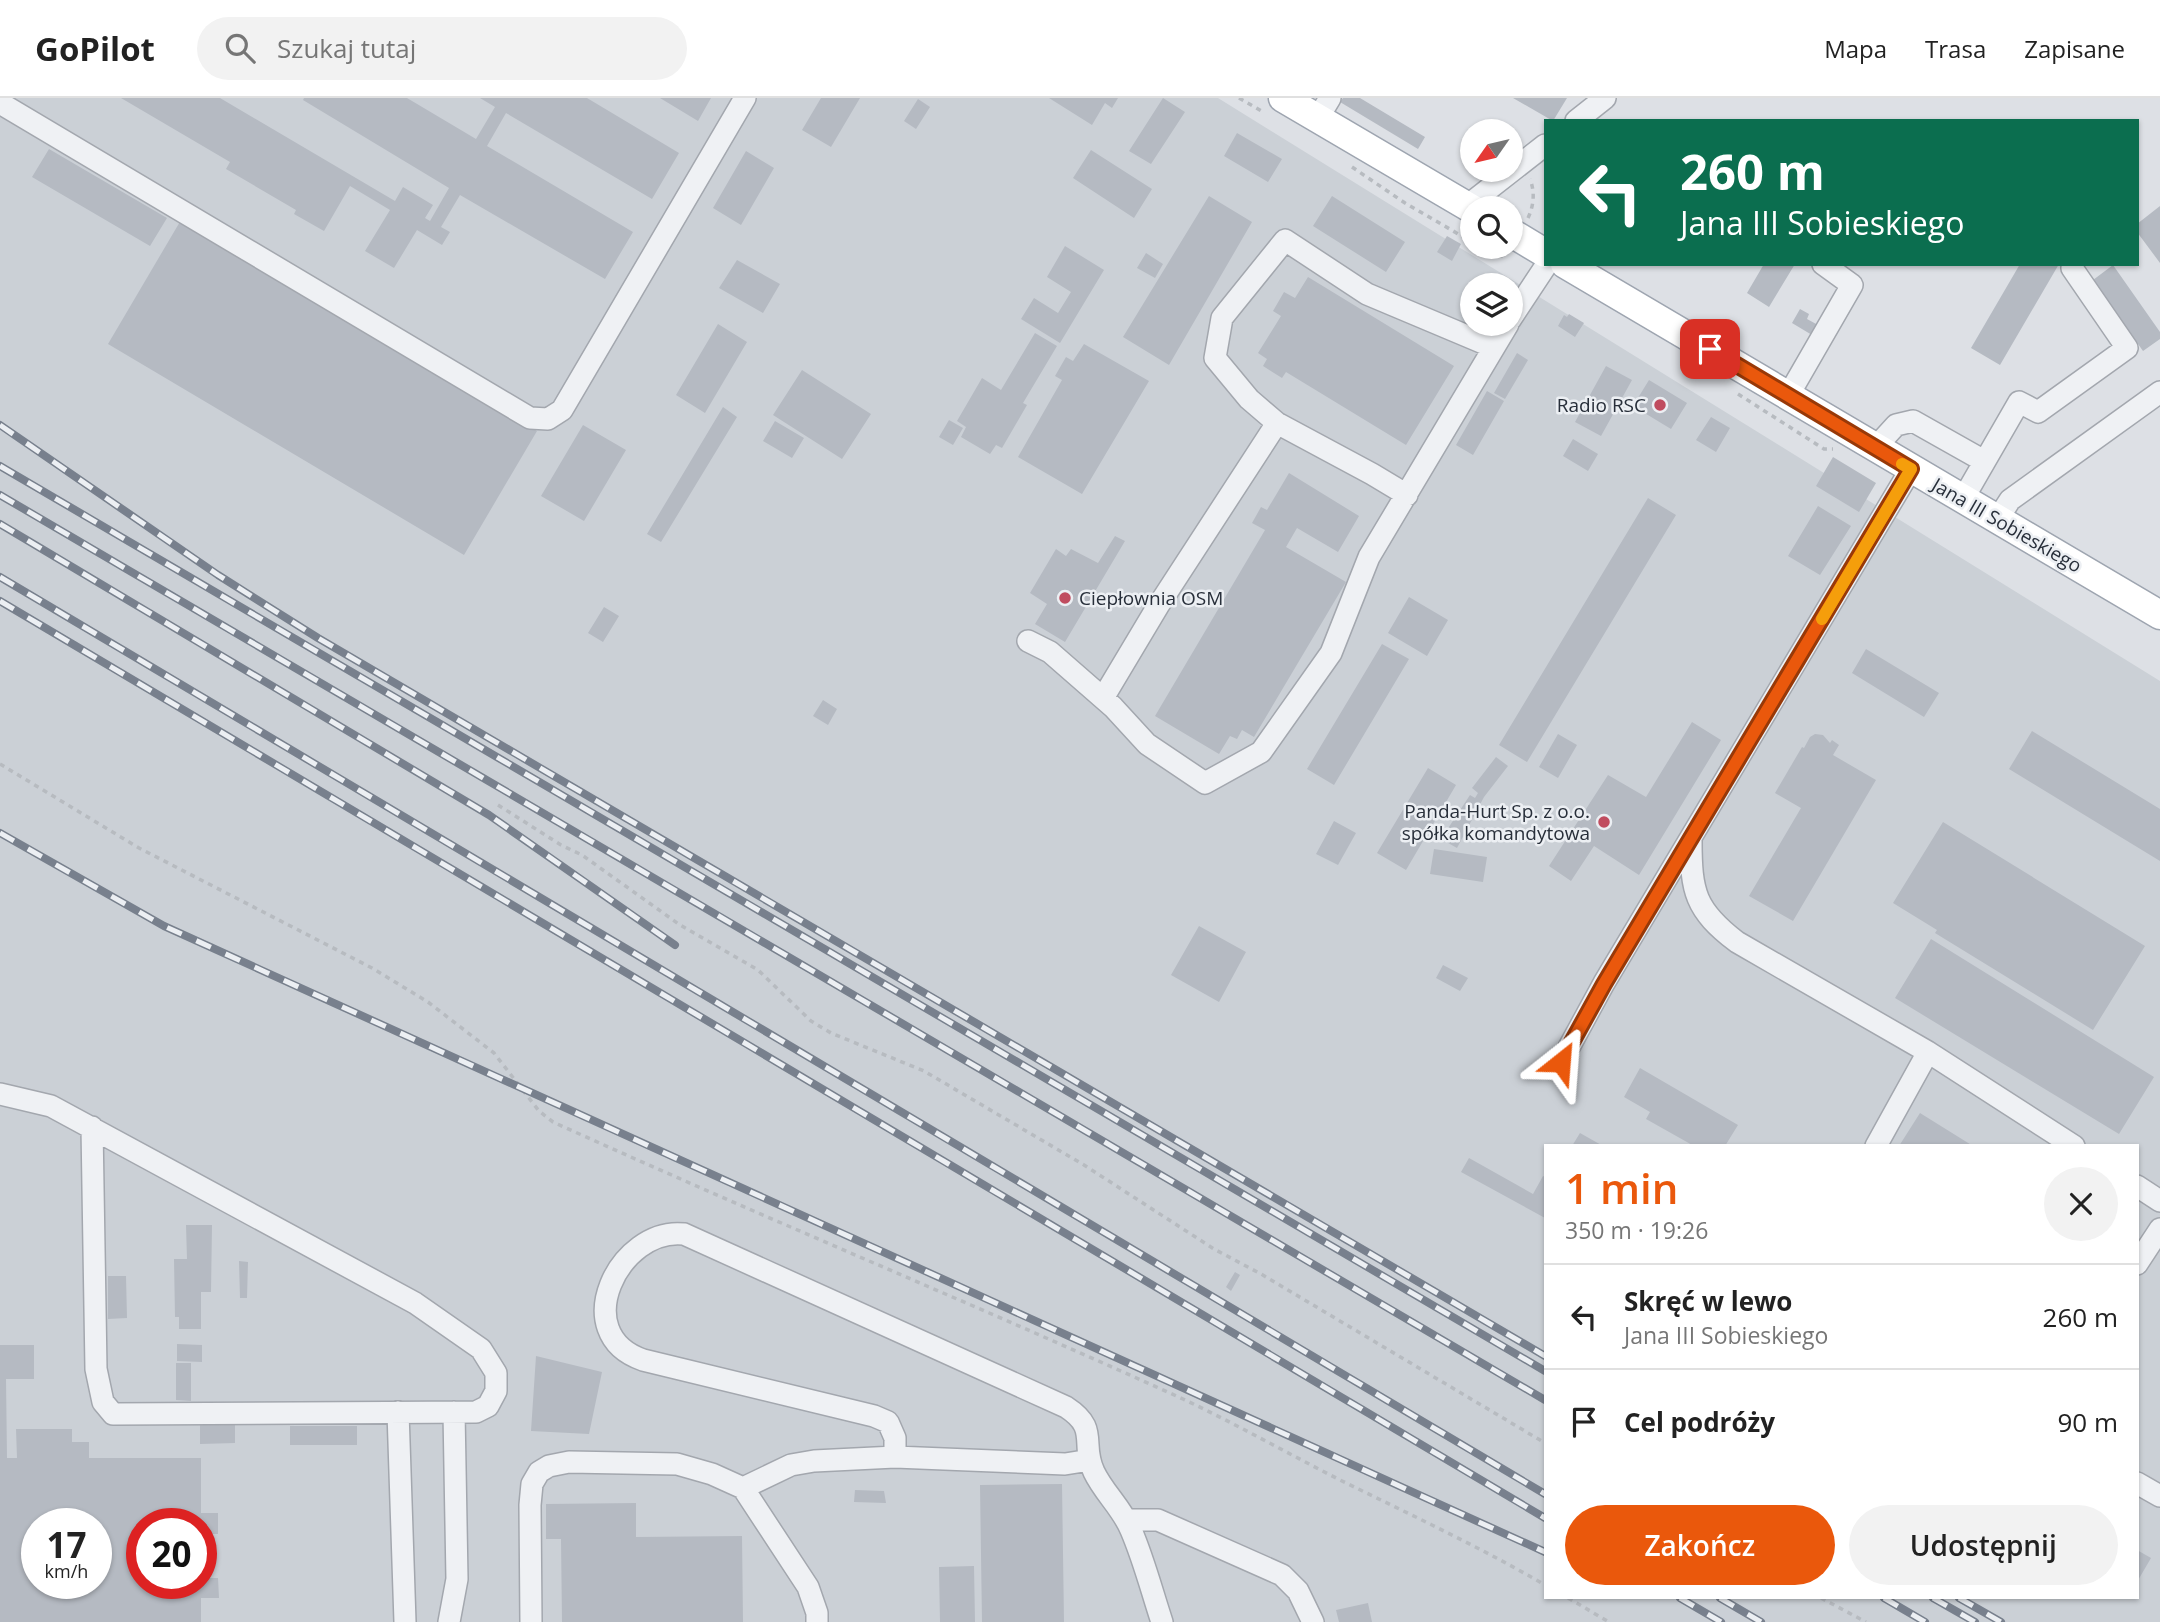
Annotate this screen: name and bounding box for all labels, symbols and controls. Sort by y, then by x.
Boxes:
search box [197,17,687,80]
text: GoPilot [35,26,155,71]
icon: search [221,29,259,67]
text: Szukaj tutaj [277,30,416,66]
text: Mapa [1824,32,1887,65]
text: Trasa [1925,32,1986,65]
text: Zapisane [2024,32,2125,65]
north arrow [1460,119,1522,182]
map controls [1460,119,1523,336]
text: 260 m [1680,138,1825,204]
icon: left [1565,147,1656,238]
button: search [1460,196,1523,259]
text: Jana III Sobieskiego [1680,201,1964,244]
button: layers [1460,273,1523,336]
pin [1680,319,1740,379]
icon: arrive [1691,330,1729,368]
place label: Radio RSC [1557,392,1646,418]
marker: Radio RSC [1652,397,1668,413]
street label: Jana III Sobieskiego [1926,471,2087,578]
place label: Ciepłownia OSM [1079,585,1223,611]
marker: Ciepłownia OSM [1057,590,1073,606]
place label: Panda-Hurt Sp. z o.o. spółka komandytowa [1402,798,1590,846]
marker: Panda-Hurt Sp. z o.o. spółka komandytowa [1596,814,1612,830]
position arrow [1524,1025,1598,1099]
text: 1 min [1565,1159,1678,1216]
button: close [2044,1167,2118,1241]
text: 350 m · 19:26 [1565,1214,1708,1246]
text: Skręć w lewo [1624,1283,1792,1319]
icon: left [1565,1298,1603,1336]
text: 260 m [2043,1299,2118,1335]
text: Jana III Sobieskiego [1624,1319,1828,1351]
icon: arrive [1565,1403,1603,1441]
text: Cel podróży [1624,1404,1775,1440]
text: 90 m [2057,1404,2118,1440]
button: Zakończ [1565,1505,1835,1585]
button: Udostępnij [1849,1505,2118,1585]
speed limit sign: 20 [126,1508,217,1599]
text: 17 [46,1521,87,1568]
text: km/h [45,1559,88,1583]

